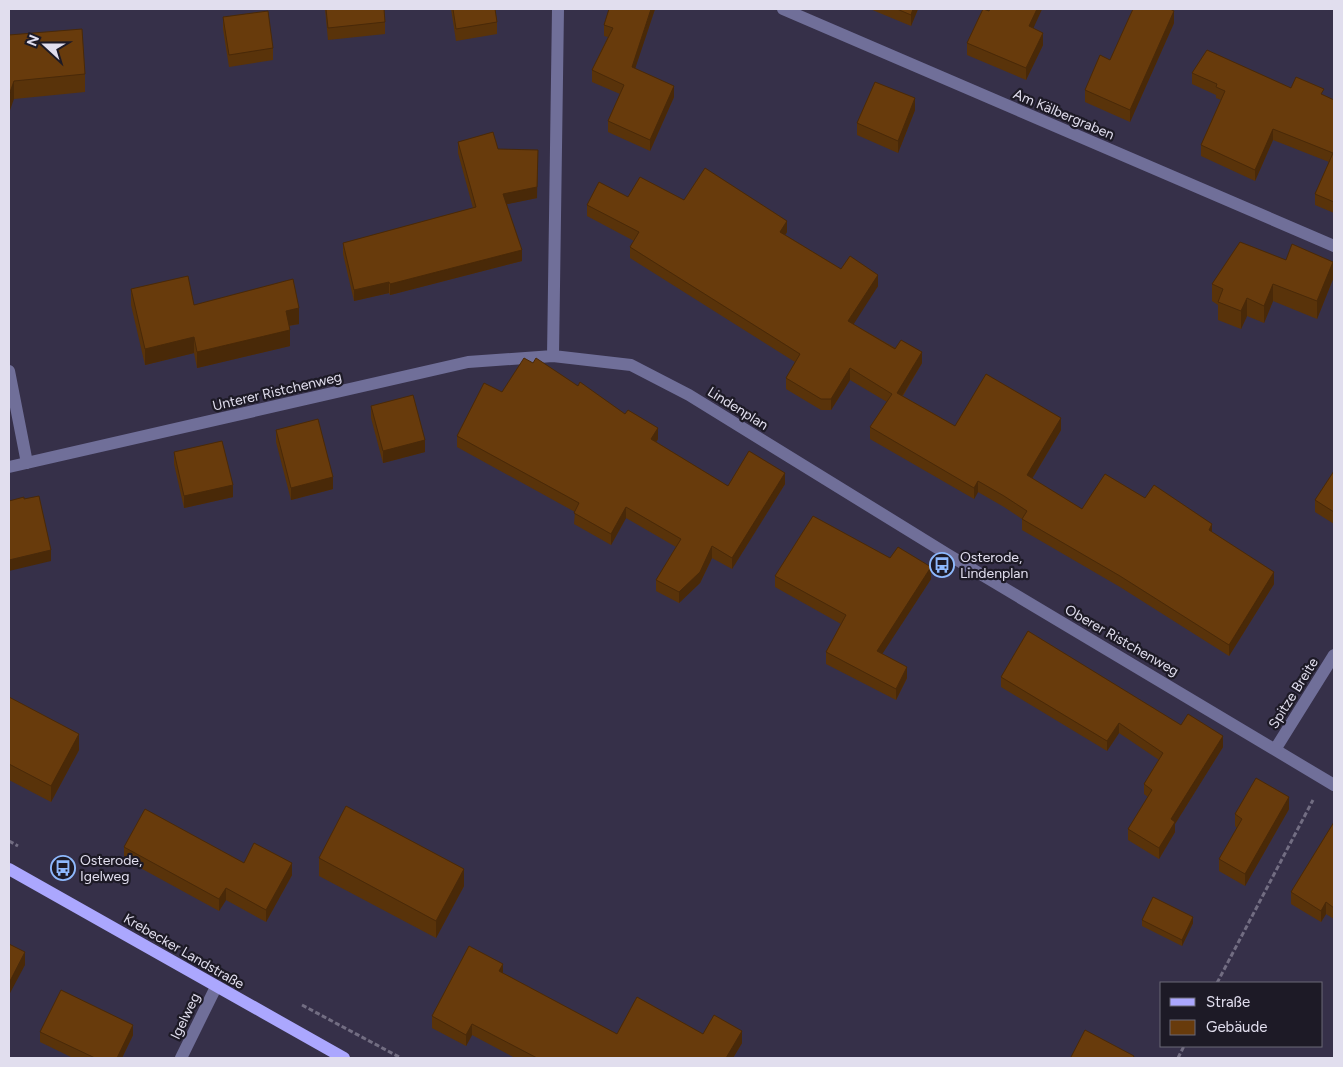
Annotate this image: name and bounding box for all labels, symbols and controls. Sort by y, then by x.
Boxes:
north arrow [20,20,70,70]
text: N [23,32,43,49]
street label: Am Kälbergraben [1011,86,1117,143]
street label: Unterer Ristchenweg [211,368,344,415]
street label: Lindenplan [704,383,771,434]
place label: Osterode, Lindenplan [960,549,1028,582]
bus stop icon: Osterode, Lindenplan [929,552,955,578]
street label: Oberer Ristchenweg [1062,601,1182,680]
street label: Spitze Breite [1265,654,1322,732]
place label: Osterode, Igelweg [80,852,142,885]
bus stop icon: Osterode, Igelweg [50,855,76,881]
street label: Krebecker Landstraße [120,910,247,993]
legend [1160,982,1323,1047]
street label: Igelweg [167,990,204,1042]
text: Straße [1206,993,1250,1011]
text: Gebäude [1206,1018,1267,1036]

